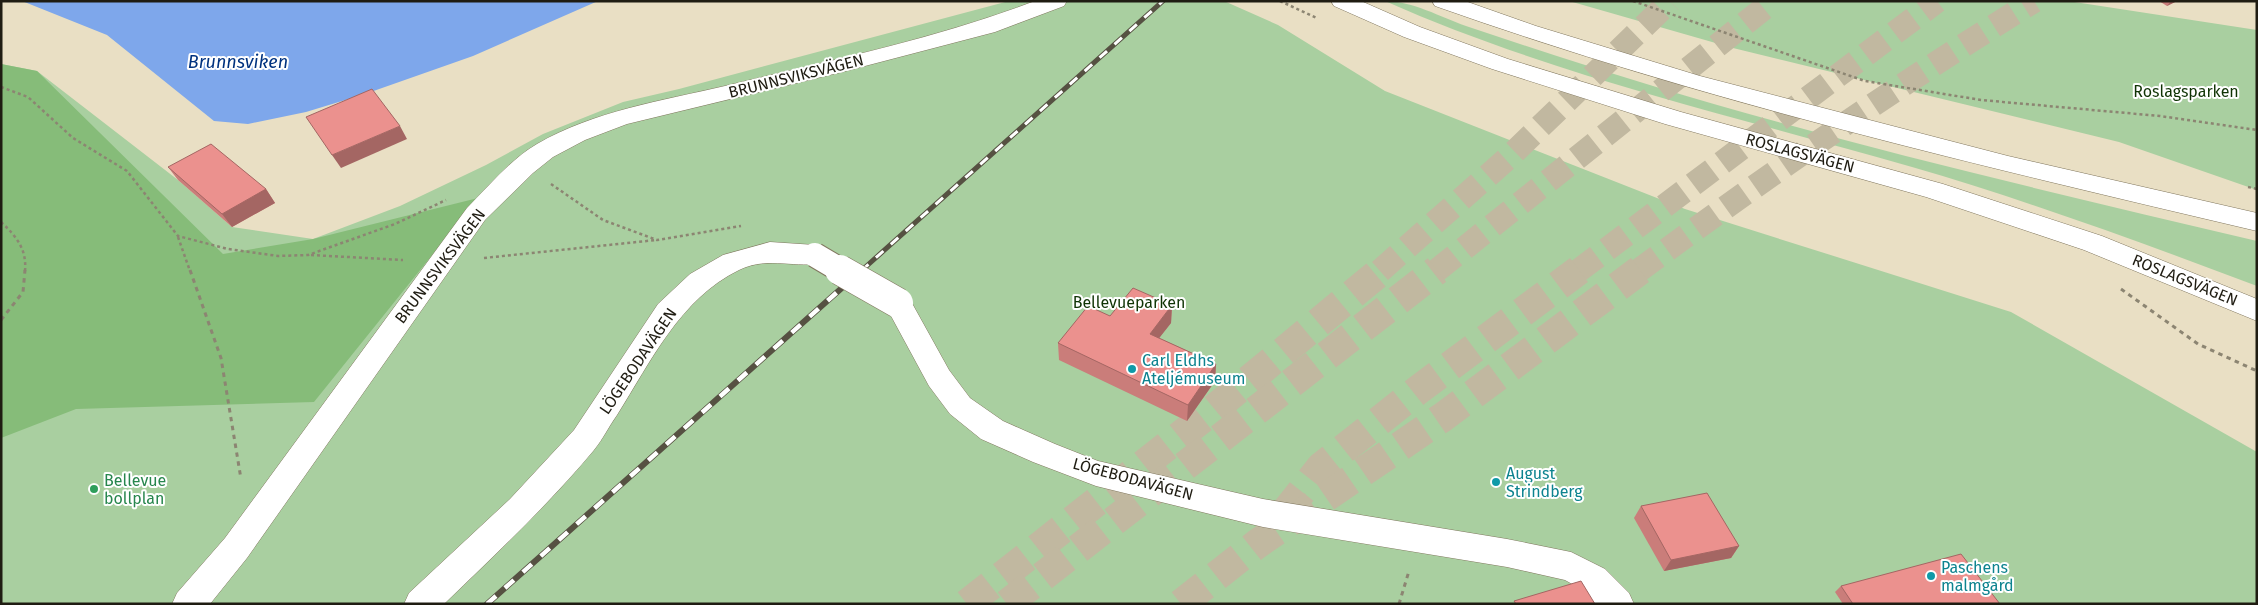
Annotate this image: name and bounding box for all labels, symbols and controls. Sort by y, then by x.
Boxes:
street label: BRUNNSVIKSVÄGEN [726,50,866,102]
water label: Brunnsviken [188,51,288,73]
park label: Roslagsparken [2133,82,2239,101]
street label: ROSLAGSVÄGEN [1743,129,1857,177]
street label: BRUNNSVIKSVÄGEN [391,205,489,327]
street label: ROSLAGSVÄGEN [2129,250,2241,310]
park label: Bellevueparken [1073,293,1185,312]
street label: LÖGEBODAVÄGEN [595,304,681,418]
place label: Carl Eldhs Ateljémuseum [1142,351,1246,388]
marker: Carl Eldhs Ateljémuseum [1126,363,1138,375]
street label: LÖGEBODAVÄGEN [1071,454,1195,504]
place label: August Strindberg [1506,464,1583,501]
place label: Bellevue bollplan [104,471,166,508]
marker: August Strindberg [1490,476,1502,488]
marker: Bellevue bollplan [88,483,100,495]
place label: Paschens malmgård [1941,558,2014,595]
marker: Paschens malmgård [1925,570,1937,582]

